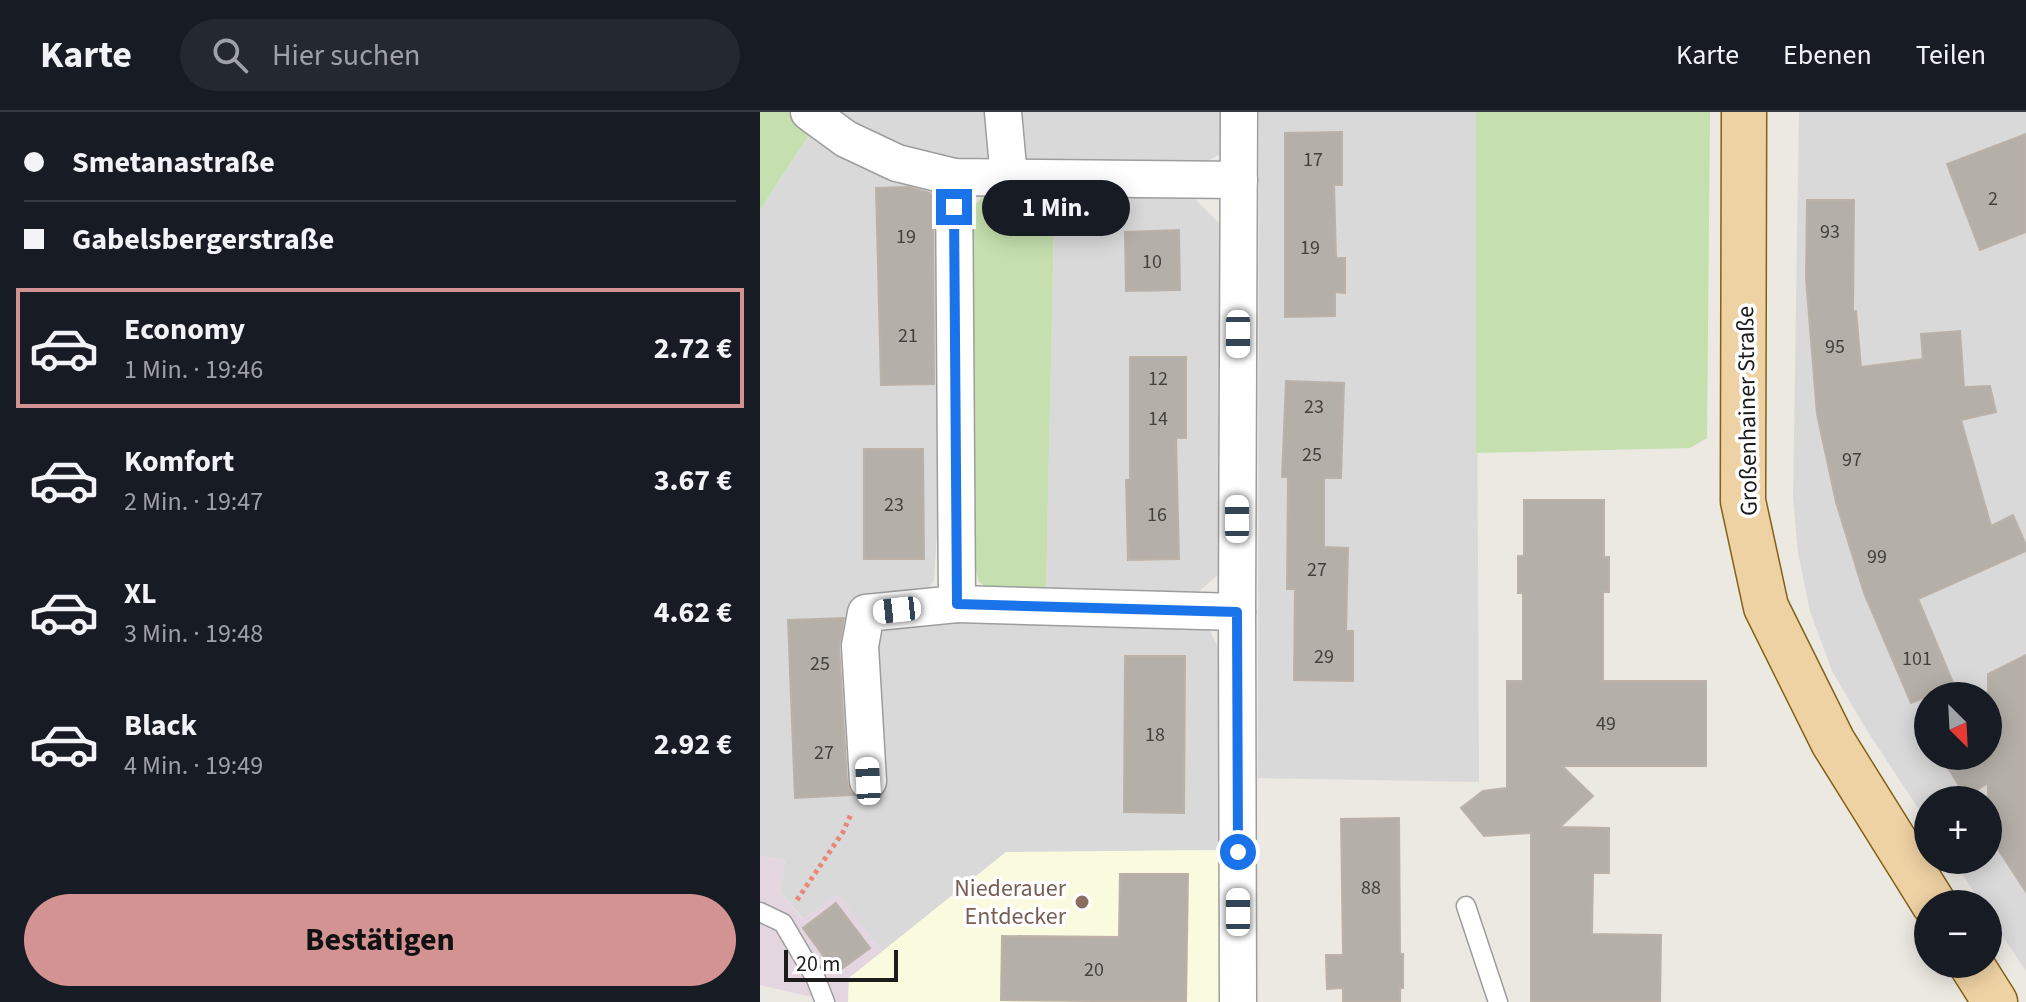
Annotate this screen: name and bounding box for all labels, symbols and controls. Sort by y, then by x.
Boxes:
search box [180,19,740,91]
text: Karte [40,28,132,82]
icon: search [208,33,252,77]
text: Hier suchen [272,34,420,77]
text: Karte [1676,35,1739,75]
text: Ebenen [1783,35,1872,75]
text: Teilen [1916,35,1986,75]
text: Smetanastraße [72,141,275,184]
house number: 17 [1303,146,1323,174]
callout: 1 Min. [982,179,1130,235]
house number: 2 [1988,185,1998,213]
route end [936,189,972,225]
text: 1 Min. [1022,189,1090,226]
text: Gabelsbergerstraße [72,218,334,261]
house number: 93 [1820,218,1840,246]
house number: 19 [896,223,916,251]
house number: 19 [1300,234,1320,262]
house number: 10 [1142,248,1162,276]
street label: Großenhainer Straße [1728,306,1767,516]
text: Economy [124,308,245,351]
car [1226,310,1250,358]
icon: car [28,312,100,384]
house number: 21 [898,322,918,350]
text: 2.72 € [654,327,732,370]
house number: 95 [1825,333,1845,361]
text: 1 Min. · 19:46 [124,351,263,388]
house number: 12 [1148,365,1168,393]
house number: 23 [1304,393,1324,421]
house number: 14 [1148,405,1168,433]
text: Komfort [124,440,234,483]
house number: 25 [1302,441,1322,469]
icon: car [28,444,100,516]
house number: 97 [1842,446,1862,474]
text: 3.67 € [654,459,732,502]
text: 2 Min. · 19:47 [124,483,263,520]
house number: 23 [884,491,904,519]
car [1225,495,1249,543]
house number: 16 [1147,501,1167,529]
house number: 99 [1867,543,1887,571]
house number: 27 [1307,556,1327,584]
text: XL [124,572,157,615]
icon: car [28,576,100,648]
text: 4.62 € [654,591,732,634]
car [872,596,922,624]
text: 3 Min. · 19:48 [124,615,263,652]
house number: 29 [1314,643,1334,671]
house number: 101 [1902,645,1932,673]
house number: 25 [810,650,830,678]
north arrow [1914,682,2002,770]
map controls [1914,682,2002,978]
text: Black [124,704,197,747]
icon: car [28,708,100,780]
house number: 49 [1596,710,1616,738]
house number: 18 [1145,721,1165,749]
text: 2.92 € [654,723,732,766]
house number: 27 [814,739,834,767]
text: 4 Min. · 19:49 [124,747,263,784]
car [855,756,881,806]
button: + [1914,786,2002,874]
route start [1220,834,1256,870]
place label: Niederauer Entdecker [954,871,1067,934]
house number: 88 [1361,874,1381,902]
car [1226,888,1250,936]
button: − [1914,890,2002,978]
marker: Niederauer Entdecker [1073,893,1091,911]
button: Bestätigen [24,894,736,986]
scale bar [784,946,898,982]
text: 20 m [796,948,841,980]
house number: 20 [1084,956,1104,984]

